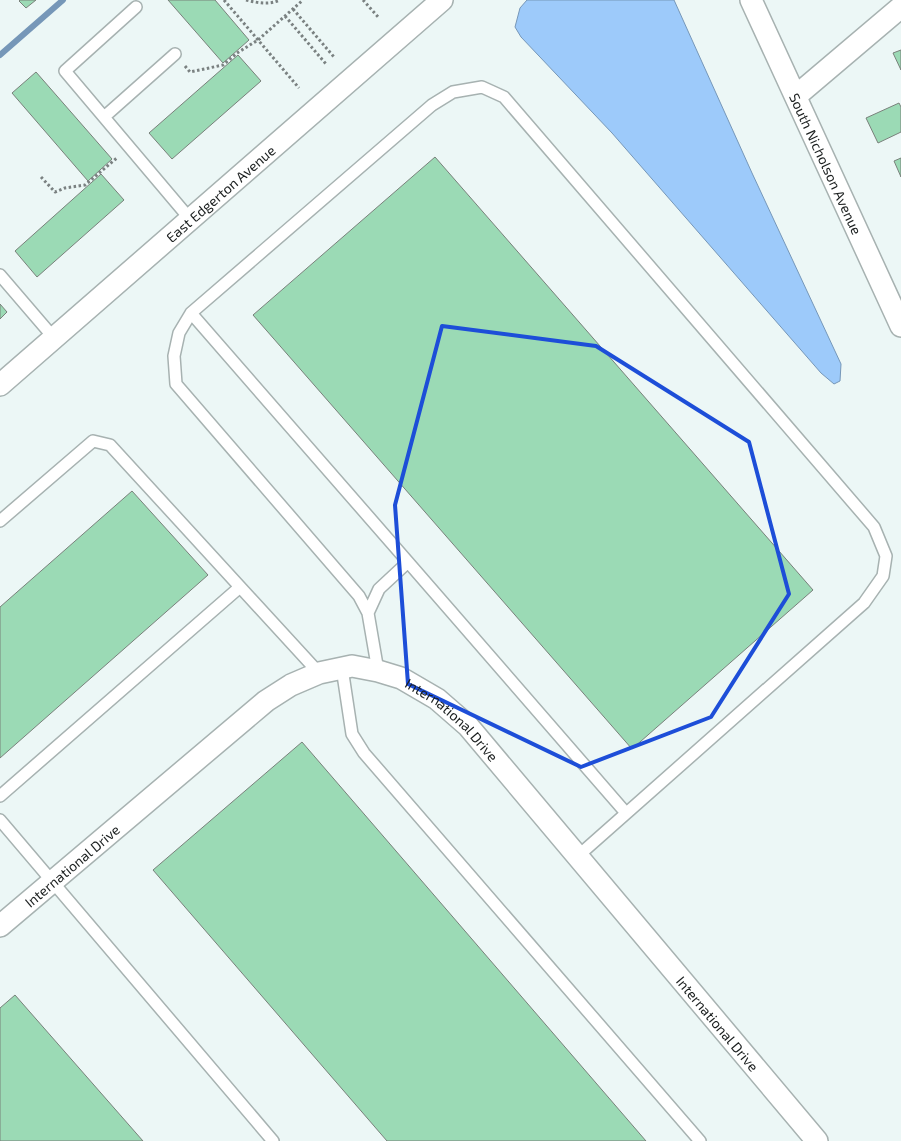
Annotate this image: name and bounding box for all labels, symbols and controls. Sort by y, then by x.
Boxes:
street label: South Nicholson Avenue [786,90,866,237]
street label: East Edgerton Avenue [162,141,278,245]
street label: International Drive [403,674,502,764]
street label: International Drive [21,820,123,910]
street label: International Drive [673,972,763,1074]

